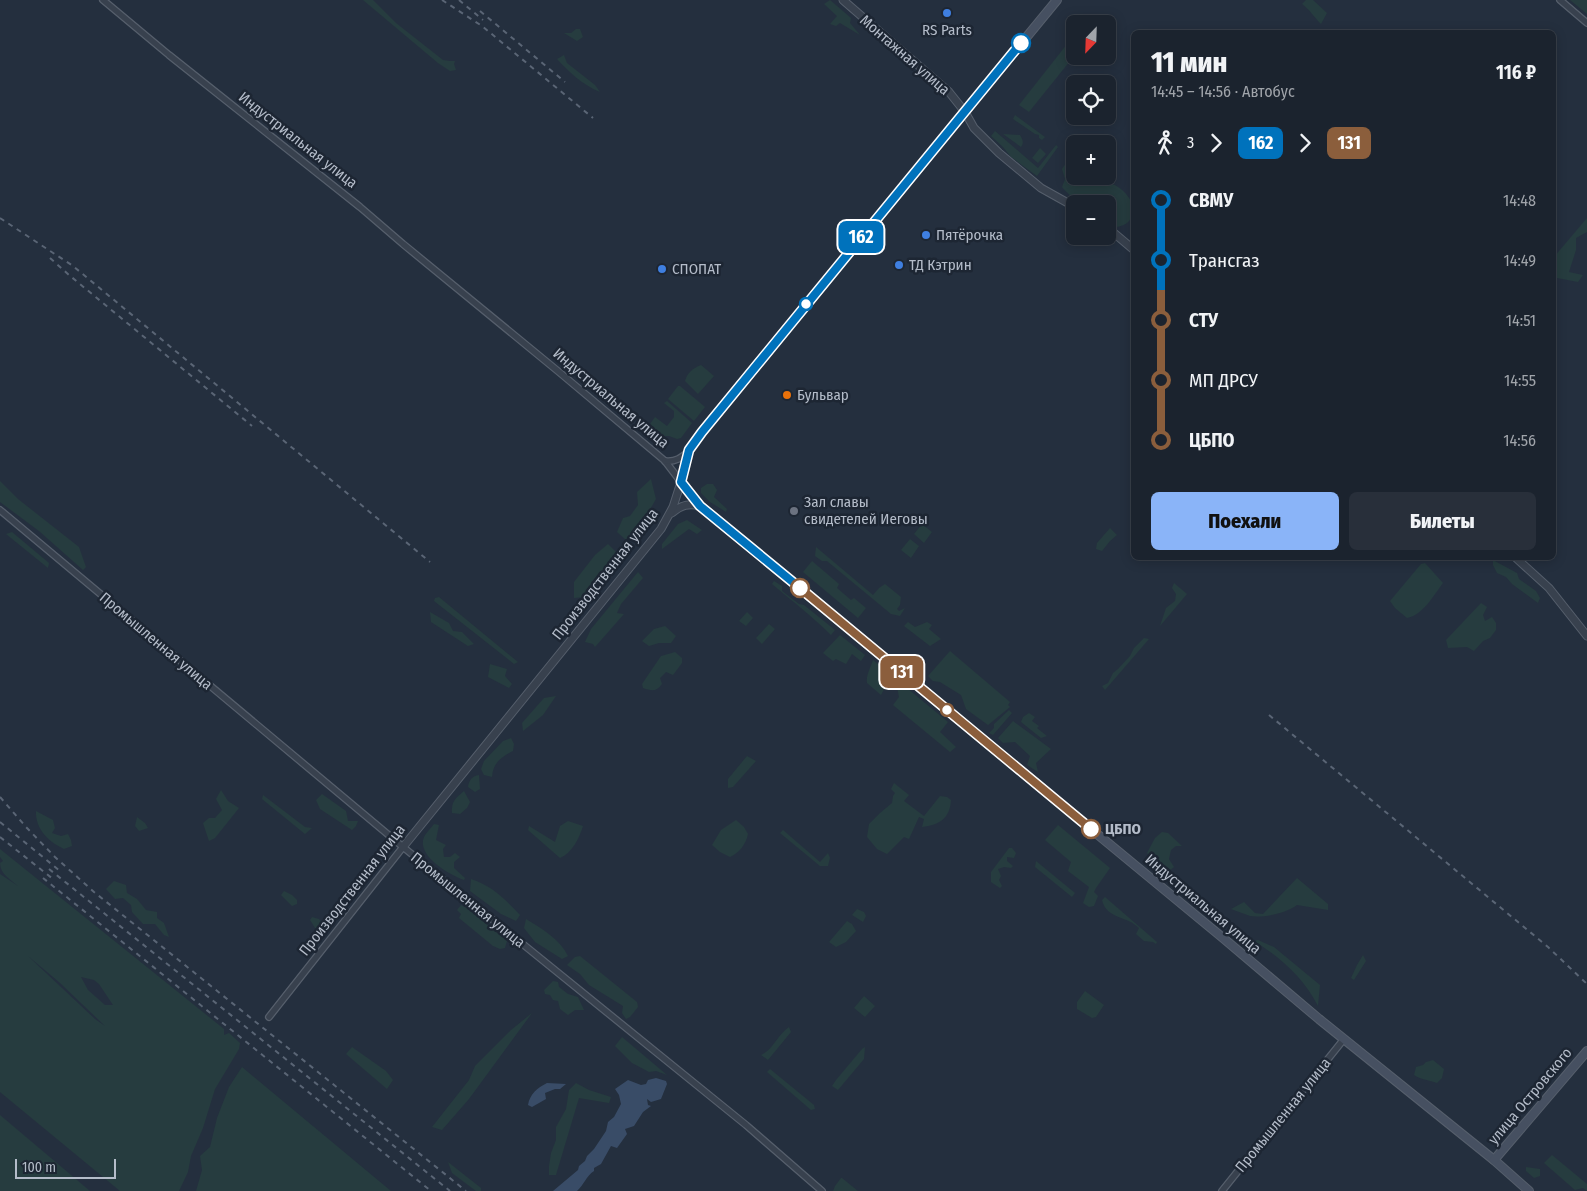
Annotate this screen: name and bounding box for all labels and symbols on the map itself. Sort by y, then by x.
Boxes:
marker: RS Parts [941,7,953,19]
street label: Монтажная улица [856,11,954,99]
north arrow [1066,15,1116,65]
place label: RS Parts [922,21,972,39]
unlabelled marker [1011,33,1031,53]
street label: Индустриальная улица [235,88,361,192]
line badge: 162 [832,221,890,253]
place label: Пятёрочка [936,226,1003,244]
marker: Пятёрочка [920,229,932,241]
place label: ТД Кэтрин [909,256,972,274]
marker: ТД Кэтрин [893,259,905,271]
place label: СПОПАТ [672,260,721,278]
marker: СПОПАТ [656,263,668,275]
unlabelled marker [799,297,813,311]
street label: Индустриальная улица [549,344,673,452]
place label: Бульвар [797,386,849,404]
marker: Бульвар [781,389,793,401]
place label: Зал славы свидетелей Иеговы [804,493,928,528]
street label: Производственная улица [548,505,662,643]
marker: Зал славы свидетелей Иеговы [788,505,800,517]
unlabelled marker [790,578,810,598]
street label: Промышленная улица [96,589,216,693]
line badge: 131 [873,656,931,688]
unlabelled marker [940,703,954,717]
marker: ЦБПО [1081,819,1101,839]
place label: ЦБПО [1105,820,1141,838]
street label: Производственная улица [295,821,409,959]
street label: Промышленная улица [407,848,529,952]
street label: Индустриальная улица [1141,850,1265,958]
street label: улица Островского [1484,1044,1576,1148]
street label: Промышленная улица [1231,1054,1335,1176]
scale bar [15,1156,116,1179]

